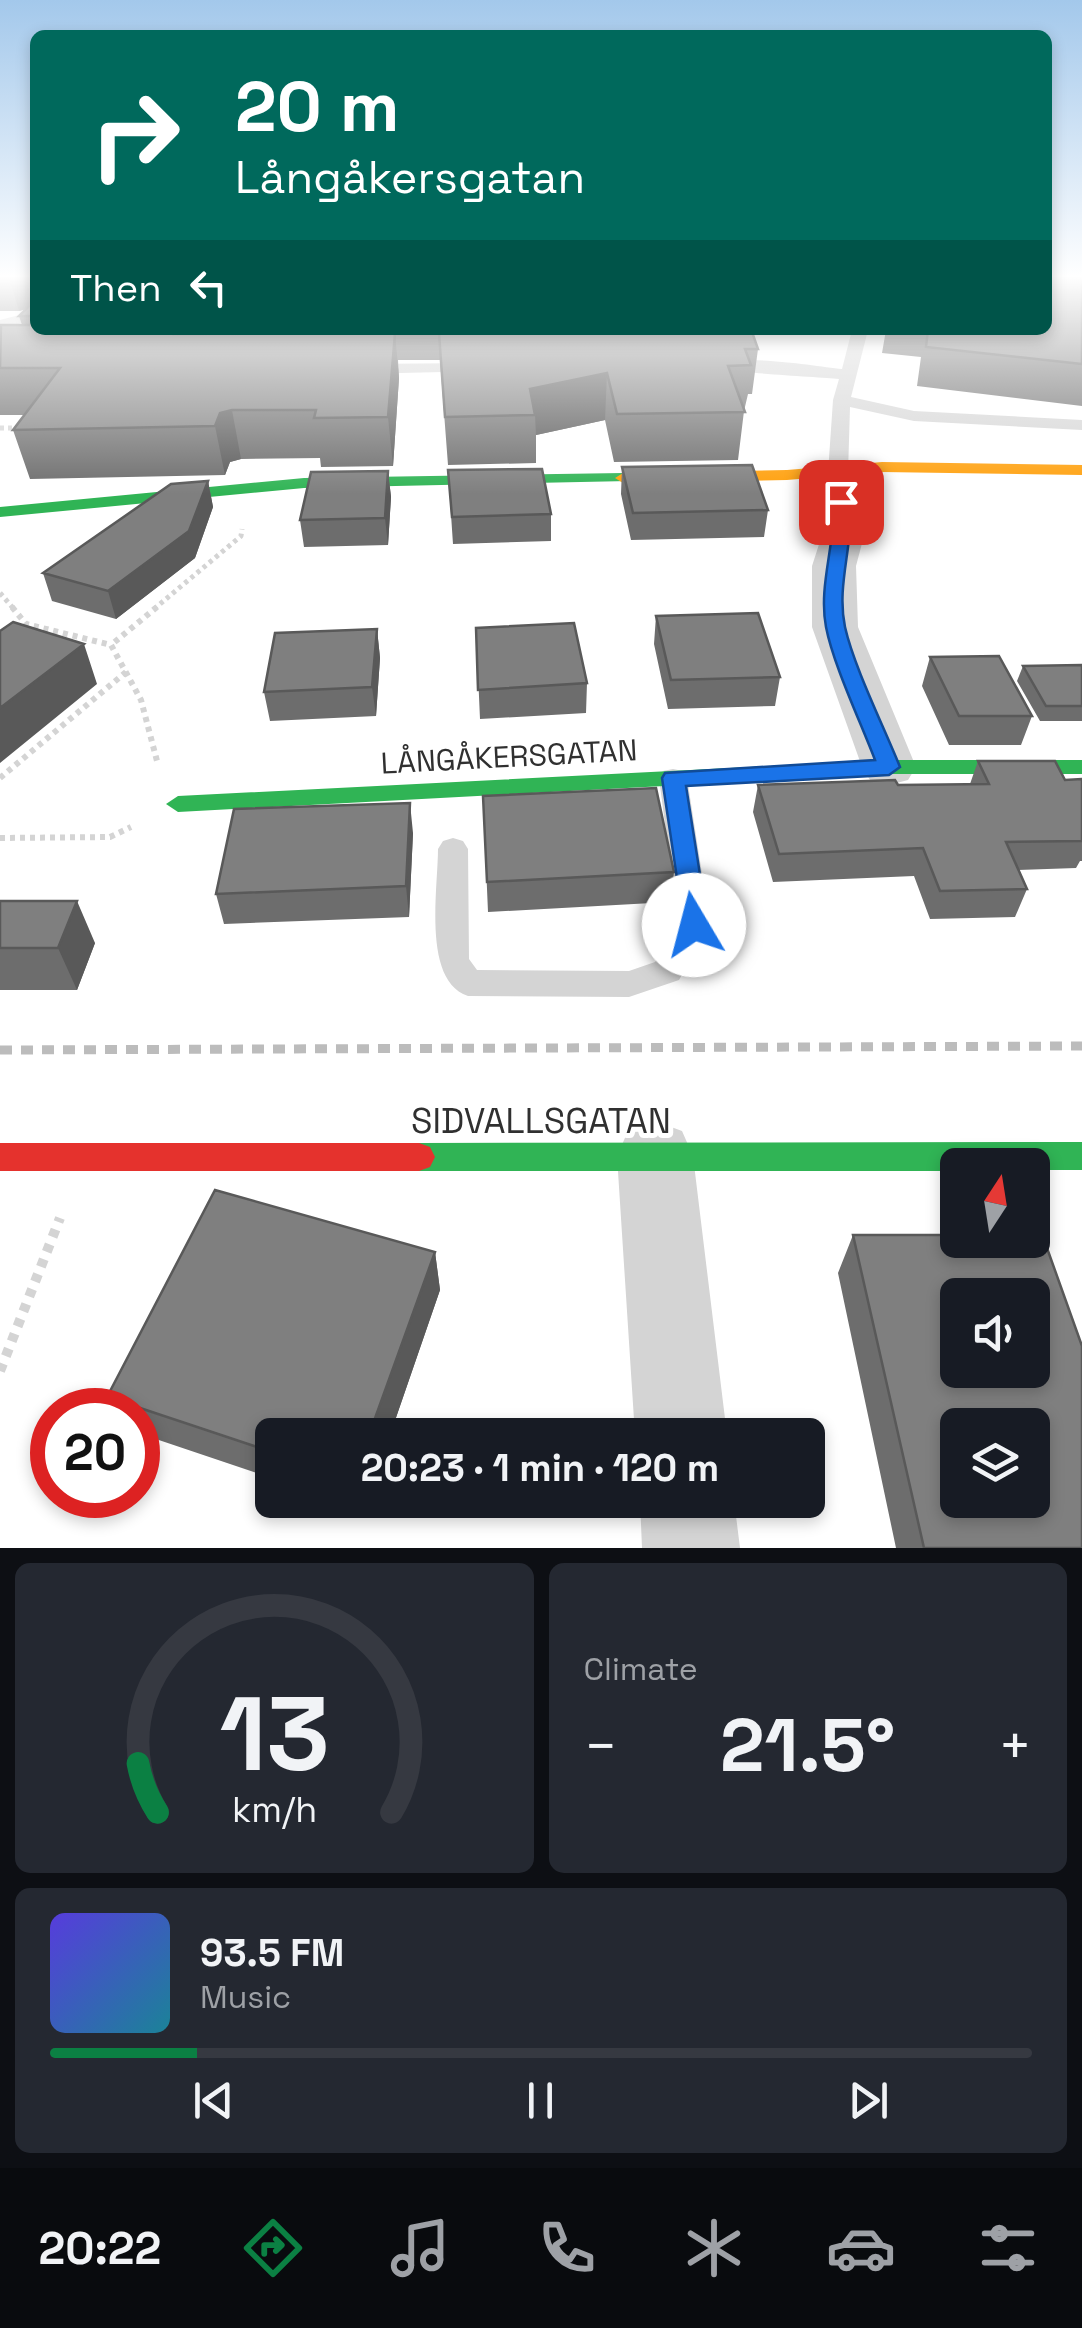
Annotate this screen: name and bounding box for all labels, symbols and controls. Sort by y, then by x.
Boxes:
text: 20 m [235,62,400,151]
icon: right [70,70,200,200]
text: Långåkersgatan [235,149,585,206]
icon: left [181,260,236,315]
text: Then [70,264,161,312]
pin [799,460,884,545]
icon: arrive [814,475,869,530]
street label: LÅNGÅKERSGATAN [380,730,638,783]
position arrow [642,873,746,977]
street label: SIDVALLSGATAN [411,1099,671,1143]
north arrow [940,1148,1050,1258]
map controls [940,1148,1050,1518]
button: sound [940,1278,1050,1388]
speed limit sign: 20 [30,1388,160,1518]
button: layers [940,1408,1050,1518]
text: 20:23 · 1 min · 120 m [361,1444,719,1492]
text: Climate [584,1649,698,1689]
text: 13 [219,1668,329,1800]
text: 21.5° [720,1697,895,1793]
text: − [584,1711,618,1781]
text: + [998,1711,1032,1781]
text: km/h [232,1787,317,1832]
text: 93.5 FM [200,1929,344,1977]
text: Music [200,1977,291,2017]
icon: previous [186,2073,241,2128]
icon: pause [513,2073,568,2128]
icon: next [841,2073,896,2128]
icon: directions [238,2213,308,2283]
icon: music [385,2213,455,2283]
icon: phone [532,2213,602,2283]
icon: climate [679,2213,749,2283]
icon: car [826,2213,896,2283]
icon: filters [973,2213,1043,2283]
text: 20:22 [39,2220,161,2277]

